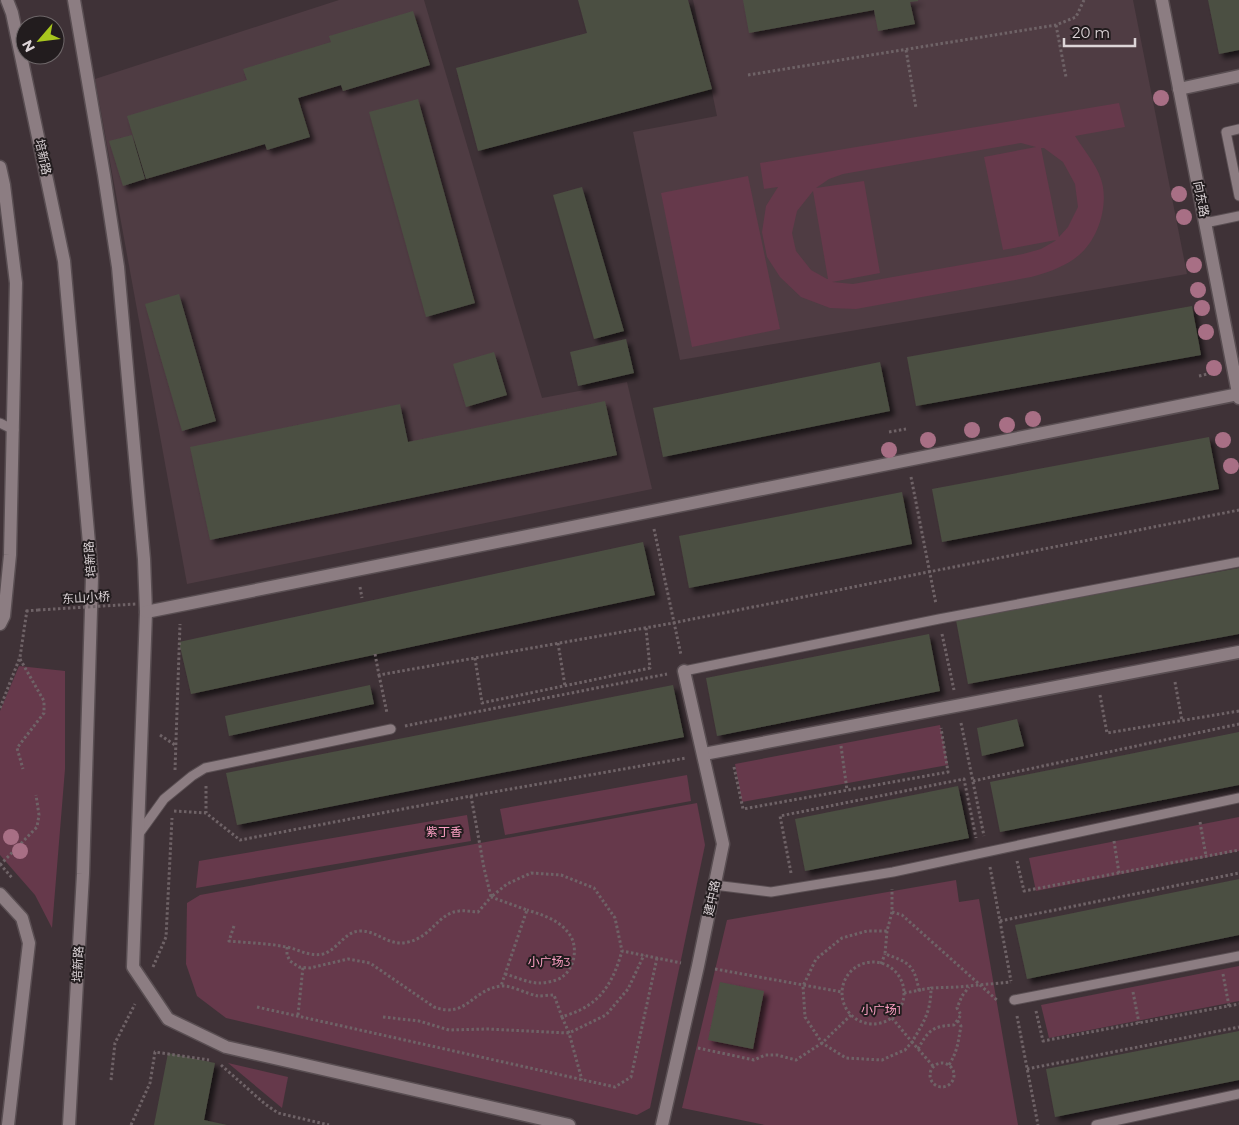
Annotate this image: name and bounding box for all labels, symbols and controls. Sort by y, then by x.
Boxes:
north arrow [15,15,65,65]
scale bar [1064,15,1135,47]
text: 20 m [1072,23,1110,42]
text: N [18,37,39,55]
street label: 培新路 [32,138,55,176]
street label: 向东路 [1191,180,1212,218]
street label: 培新路 [81,541,98,578]
street label: 东山小桥 [62,589,110,606]
park label: 紫丁香 [426,824,462,839]
street label: 建中路 [700,879,723,917]
street label: 培新路 [69,946,86,982]
park label: 小广场3 [528,954,571,969]
park label: 小广场1 [861,1002,901,1017]

